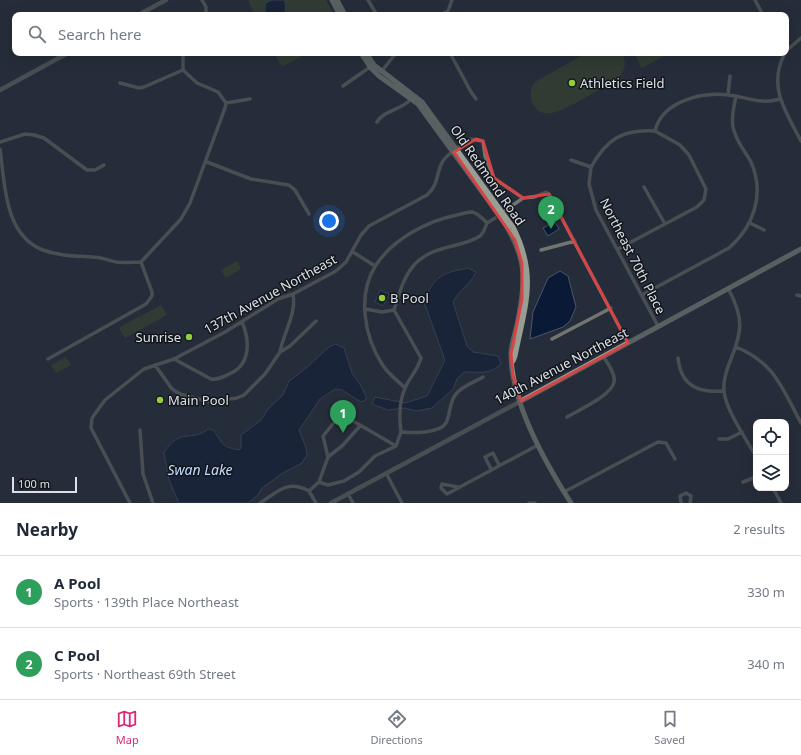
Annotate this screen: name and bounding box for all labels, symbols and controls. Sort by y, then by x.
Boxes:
search box [12,12,789,56]
icon: search [26,23,48,45]
text: Search here [58,24,141,44]
place label: Athletics Field [580,74,664,92]
marker: Athletics Field [567,78,577,88]
street label: Old Redmond Road [447,121,529,229]
street label: Northeast 70th Place [596,195,670,317]
pin: 2 [538,196,564,229]
your location [319,211,339,231]
street label: 137th Avenue Northeast [201,250,340,338]
place label: B Pool [390,289,429,307]
marker: B Pool [377,293,387,303]
street label: 140th Avenue Northeast [491,323,631,409]
place label: Sunrise [136,328,181,346]
marker: Sunrise [184,332,194,342]
place label: Main Pool [168,391,229,409]
marker: Main Pool [155,395,165,405]
pin: 1 [330,400,356,433]
map controls [753,419,789,491]
button: locate [753,419,789,455]
button: layers [753,455,789,491]
water label: Swan Lake [167,460,233,479]
scale bar [12,475,77,494]
text: 100 m [18,476,50,491]
text: Nearby [16,518,78,541]
text: 2 results [733,520,785,538]
text: A Pool [54,573,101,593]
text: 1 [25,583,33,601]
text: 330 m [747,583,785,601]
text: Sports · 139th Place Northeast [54,593,239,611]
text: C Pool [54,645,100,665]
text: 2 [25,655,33,673]
text: 340 m [747,655,785,673]
text: Sports · Northeast 69th Street [54,665,236,683]
tab: Map [116,708,139,747]
tab: Directions [370,708,423,747]
tab: Saved [654,708,685,747]

